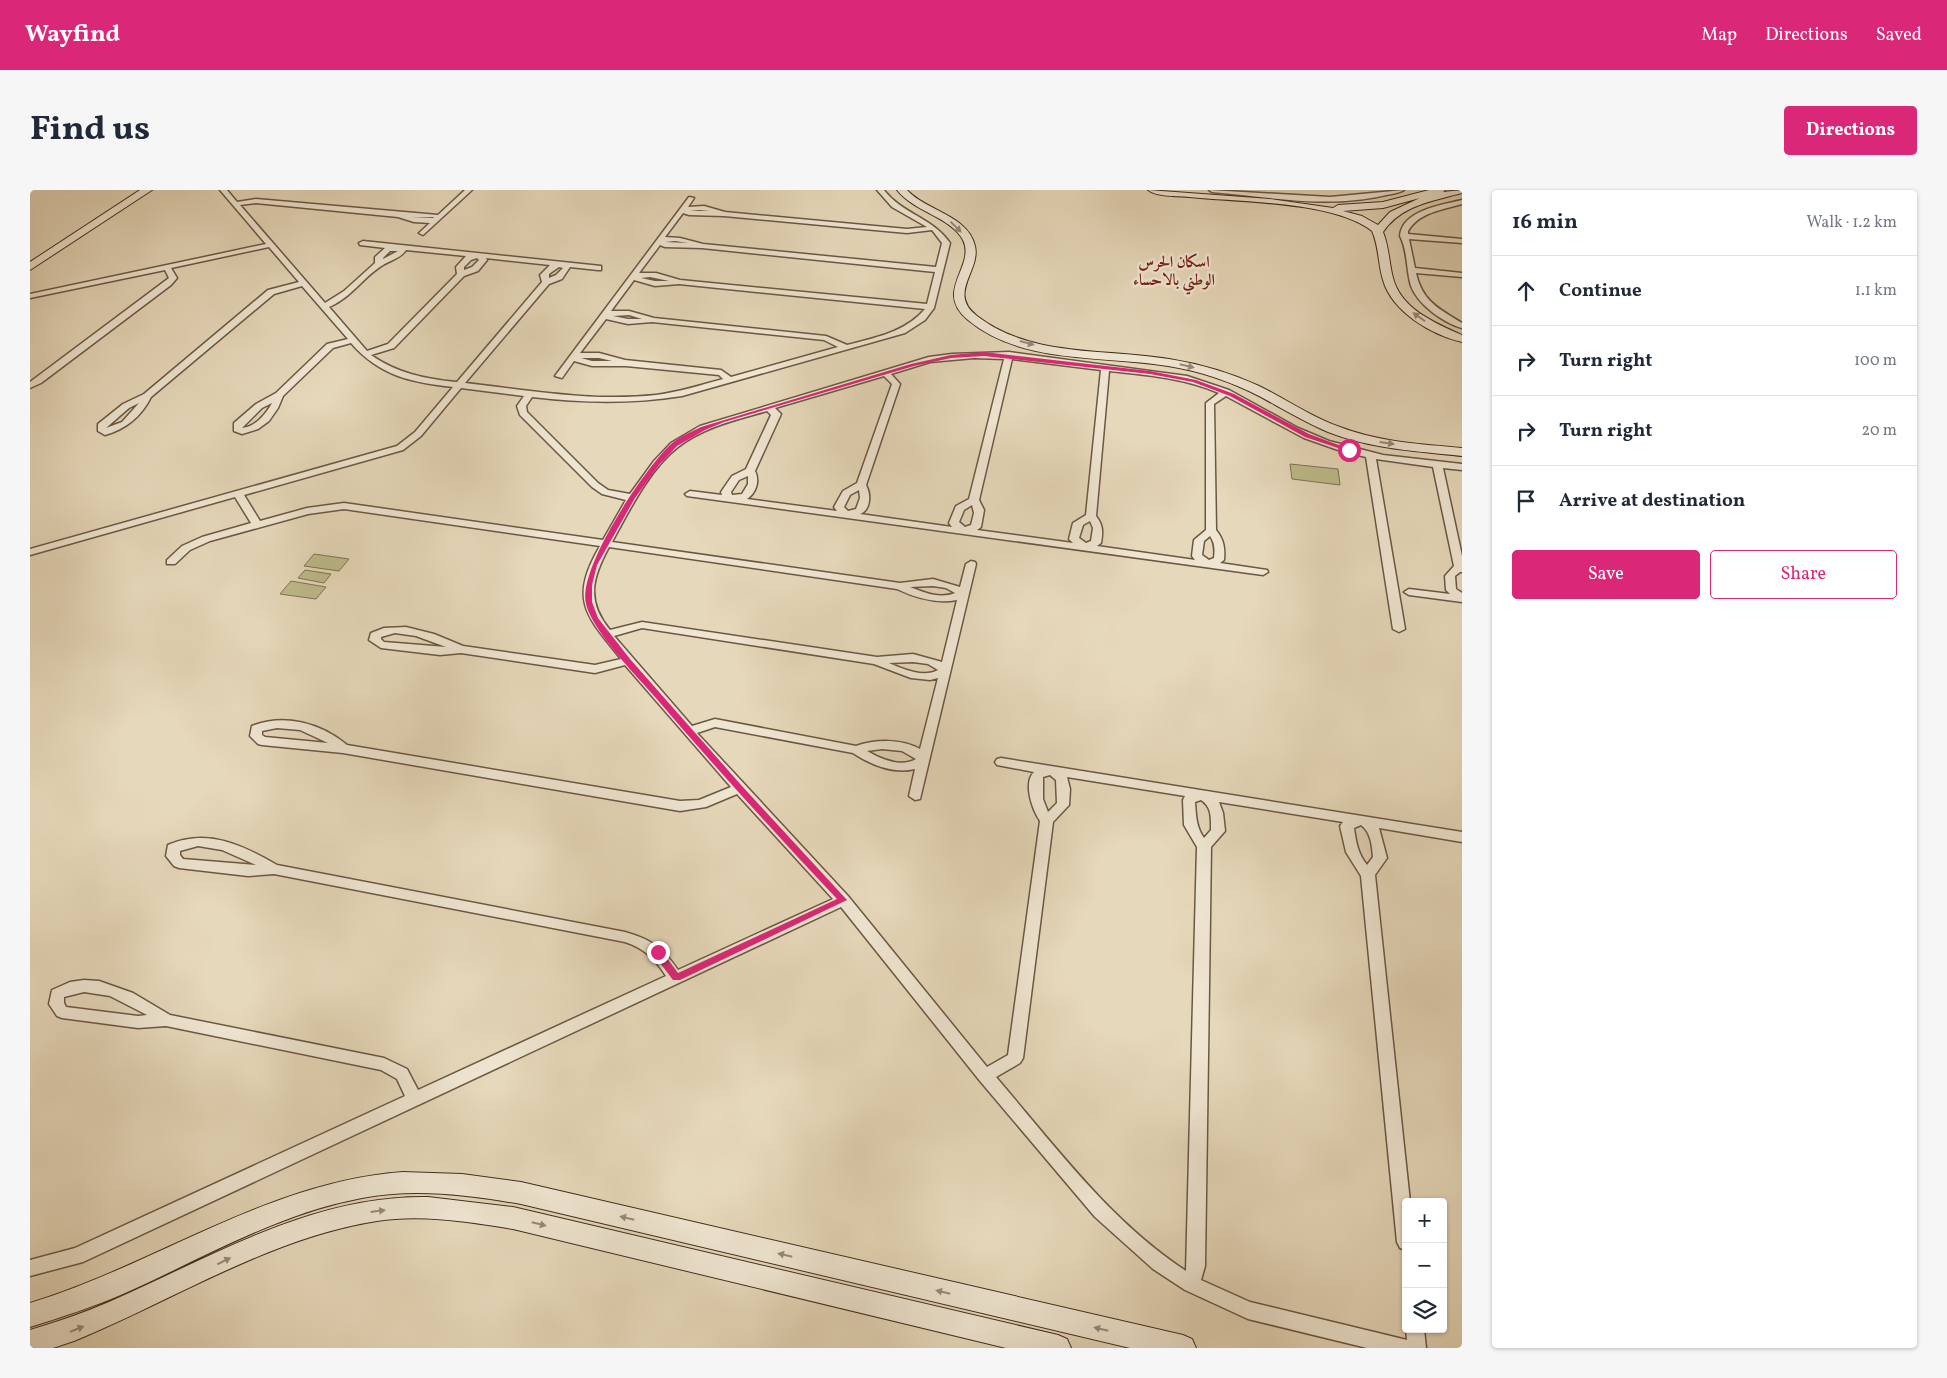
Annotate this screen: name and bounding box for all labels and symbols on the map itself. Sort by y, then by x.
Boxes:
one-way arrow [950,221,962,233]
district label: اسكان الحرس الوطني بالاحساء [1133,252,1215,295]
one-way arrow [1413,311,1426,322]
one-way arrow [1019,339,1034,347]
one-way arrow [1180,362,1195,370]
route start [1338,439,1361,462]
one-way arrow [1379,439,1395,447]
route end [647,941,670,964]
one-way arrow [370,1207,386,1215]
one-way arrow [619,1214,634,1222]
one-way arrow [531,1221,546,1229]
one-way arrow [777,1251,792,1259]
one-way arrow [217,1257,232,1266]
one-way arrow [936,1288,951,1296]
one-way arrow [69,1324,84,1332]
one-way arrow [1094,1325,1109,1333]

